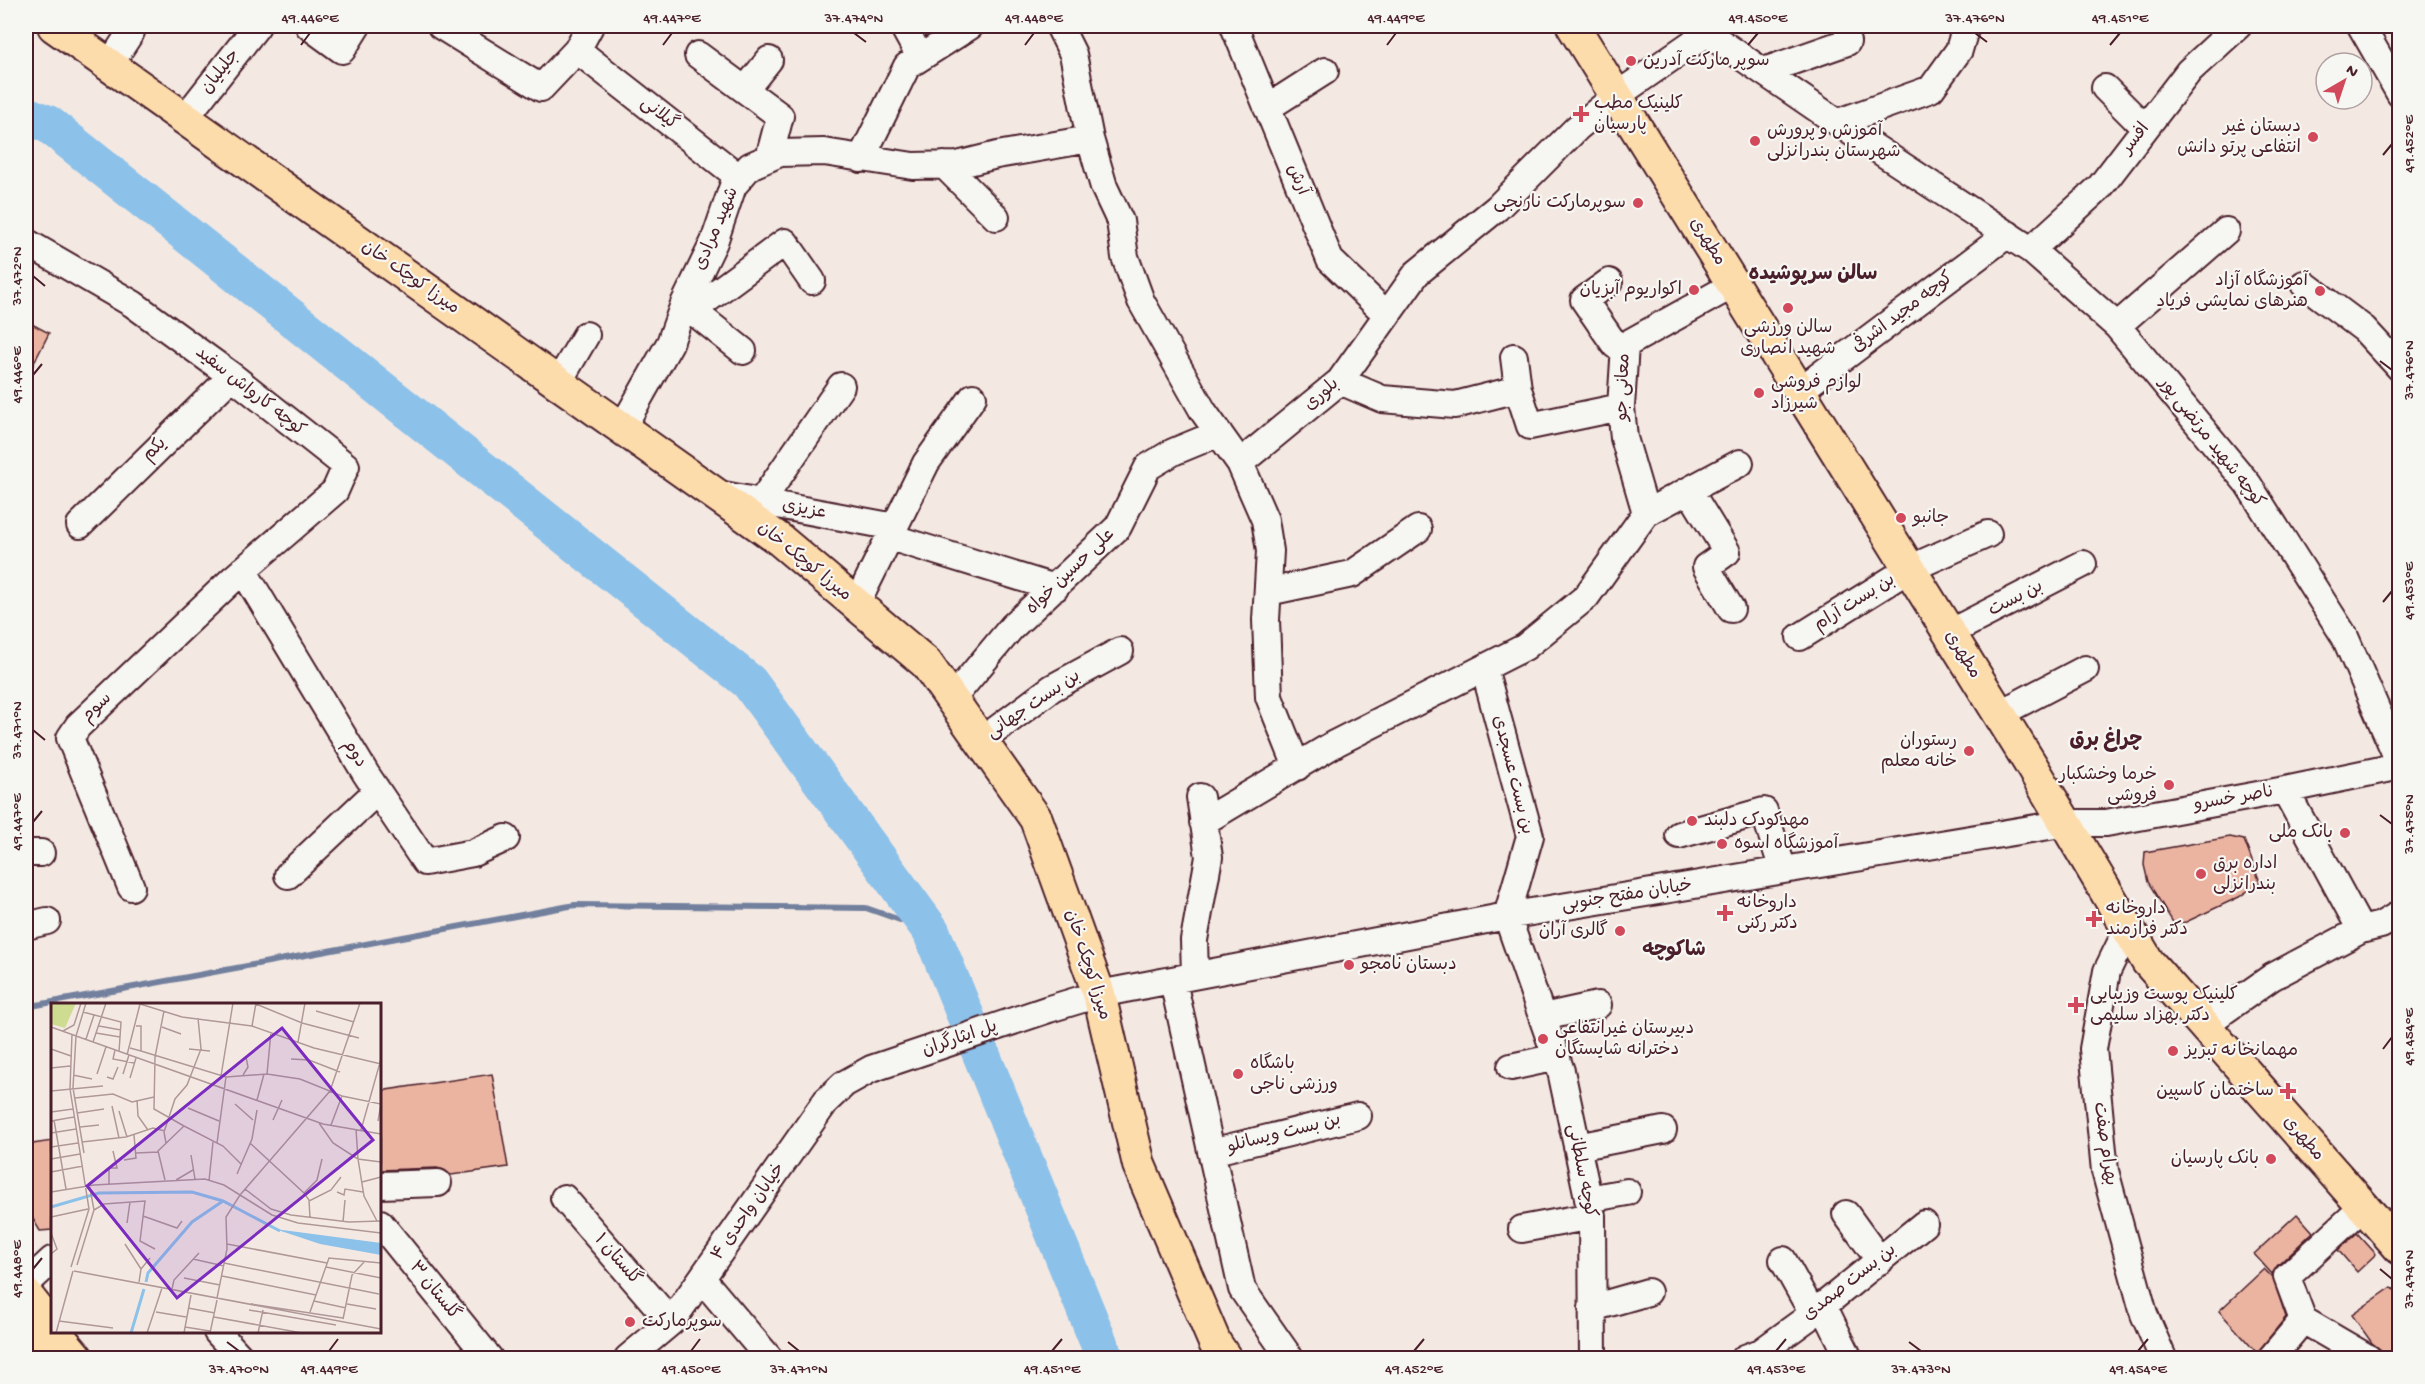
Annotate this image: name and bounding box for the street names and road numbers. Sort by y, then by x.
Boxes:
street label: جلیلیان [197,45,245,99]
street label: گیلانی [636,91,683,135]
street label: افسر [2116,119,2155,161]
street label: آرش [1281,161,1314,200]
street label: شهید مرادی [690,184,744,274]
street label: مطهری [1684,214,1730,270]
street label: میرزا کوچک خان [357,236,463,320]
street label: کوچه مجید اشرفی [1846,265,1958,358]
street label: کوچه کارواش سفید [191,342,310,442]
street label: معانی جو [1612,353,1636,423]
street label: کوچه شهید مرتضی پور [2152,372,2269,513]
street label: بلوری [1300,374,1344,416]
street label: یکم [139,434,172,467]
street label: عزیزی [780,495,828,525]
street label: میرزا کوچک خان [753,518,855,606]
street label: علی حسین خواه [1022,525,1120,619]
street label: بن بست آرام [1810,569,1900,637]
street label: بن بست [1985,576,2047,622]
street label: مطهری [1939,627,1985,683]
street label: بن بست جهانی [983,666,1085,744]
street label: سوم [77,689,117,728]
street label: بن بست عسجدی [1487,713,1537,837]
street label: دوم [336,736,371,772]
street label: ناصر خسرو [2190,782,2276,817]
street label: خیابان مفتح جنوبی [1560,875,1694,917]
street label: میرزا کوچک خان [1059,907,1115,1023]
street label: پل ایثارگران [919,1014,1000,1062]
street label: بهرام صفت [2087,1101,2120,1187]
street label: بن بست ویسانلو [1224,1110,1343,1158]
street label: مطهری [2278,1112,2328,1166]
street label: کوچه سلطانی [1562,1122,1600,1220]
street label: خیابان واحدی ۴ [708,1159,790,1265]
street label: گلستان ۱ [589,1229,647,1290]
street label: بن بست صمدی [1799,1240,1901,1326]
street label: گلستان ۳ [404,1256,466,1325]

